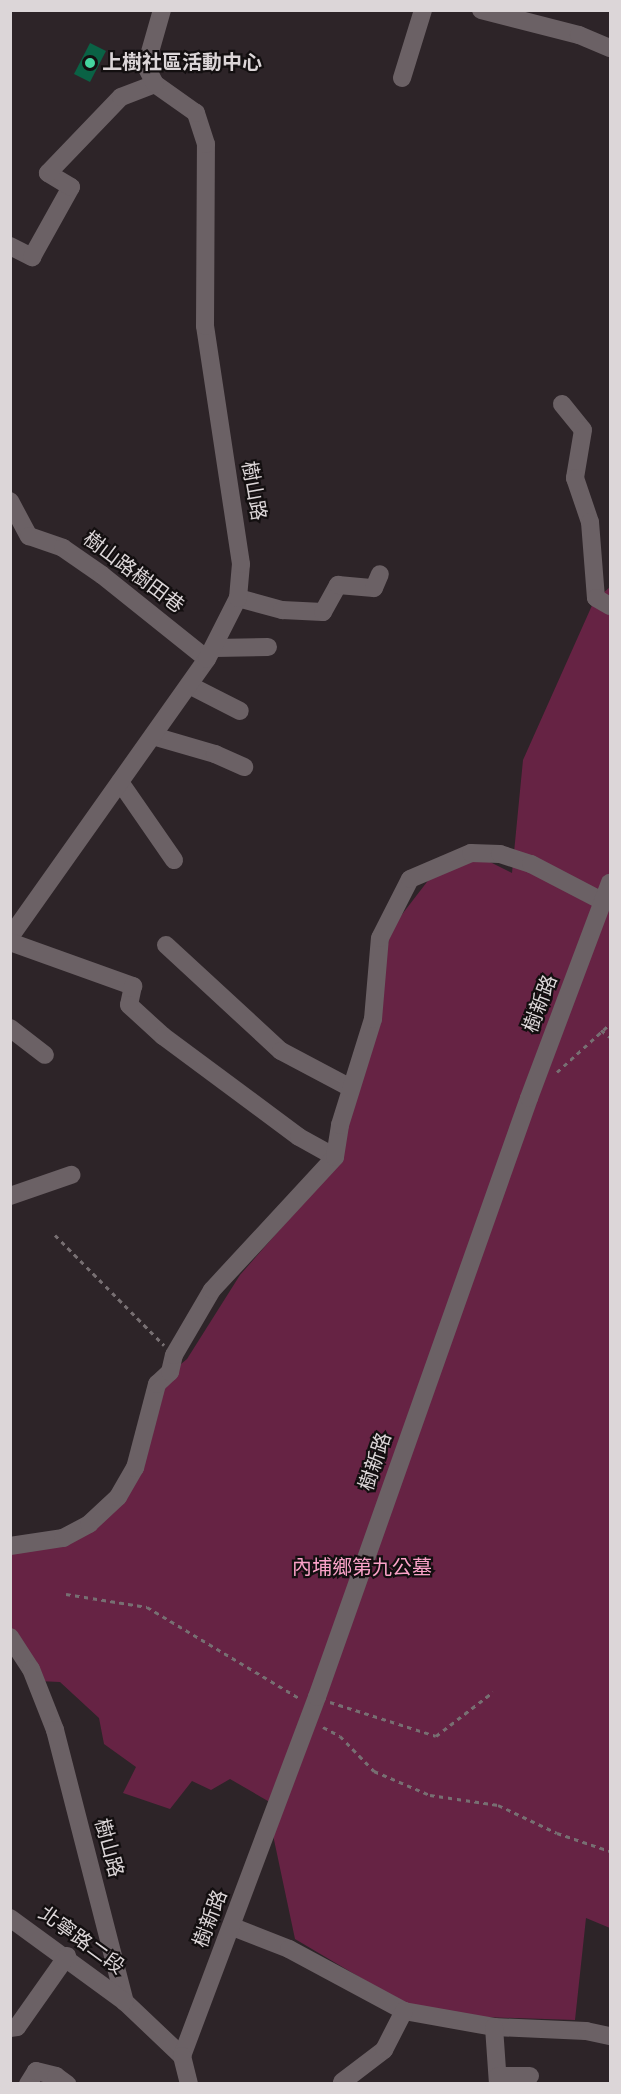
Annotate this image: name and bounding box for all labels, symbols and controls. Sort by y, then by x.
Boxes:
place label: 上樹社區活動中心 [102,51,262,75]
marker: 上樹社區活動中心 [83,56,97,70]
street label: 樹山路 [236,459,270,523]
street label: 樹山路樹田巷 [78,527,188,619]
street label: 樹新路 [519,972,563,1036]
street label: 樹新路 [355,1430,397,1494]
park label: 內埔鄉第九公墓 [292,1556,432,1580]
street label: 樹山路 [89,1816,127,1880]
street label: 樹新路 [189,1887,233,1951]
street label: 北寧路二段 [33,1902,129,1980]

